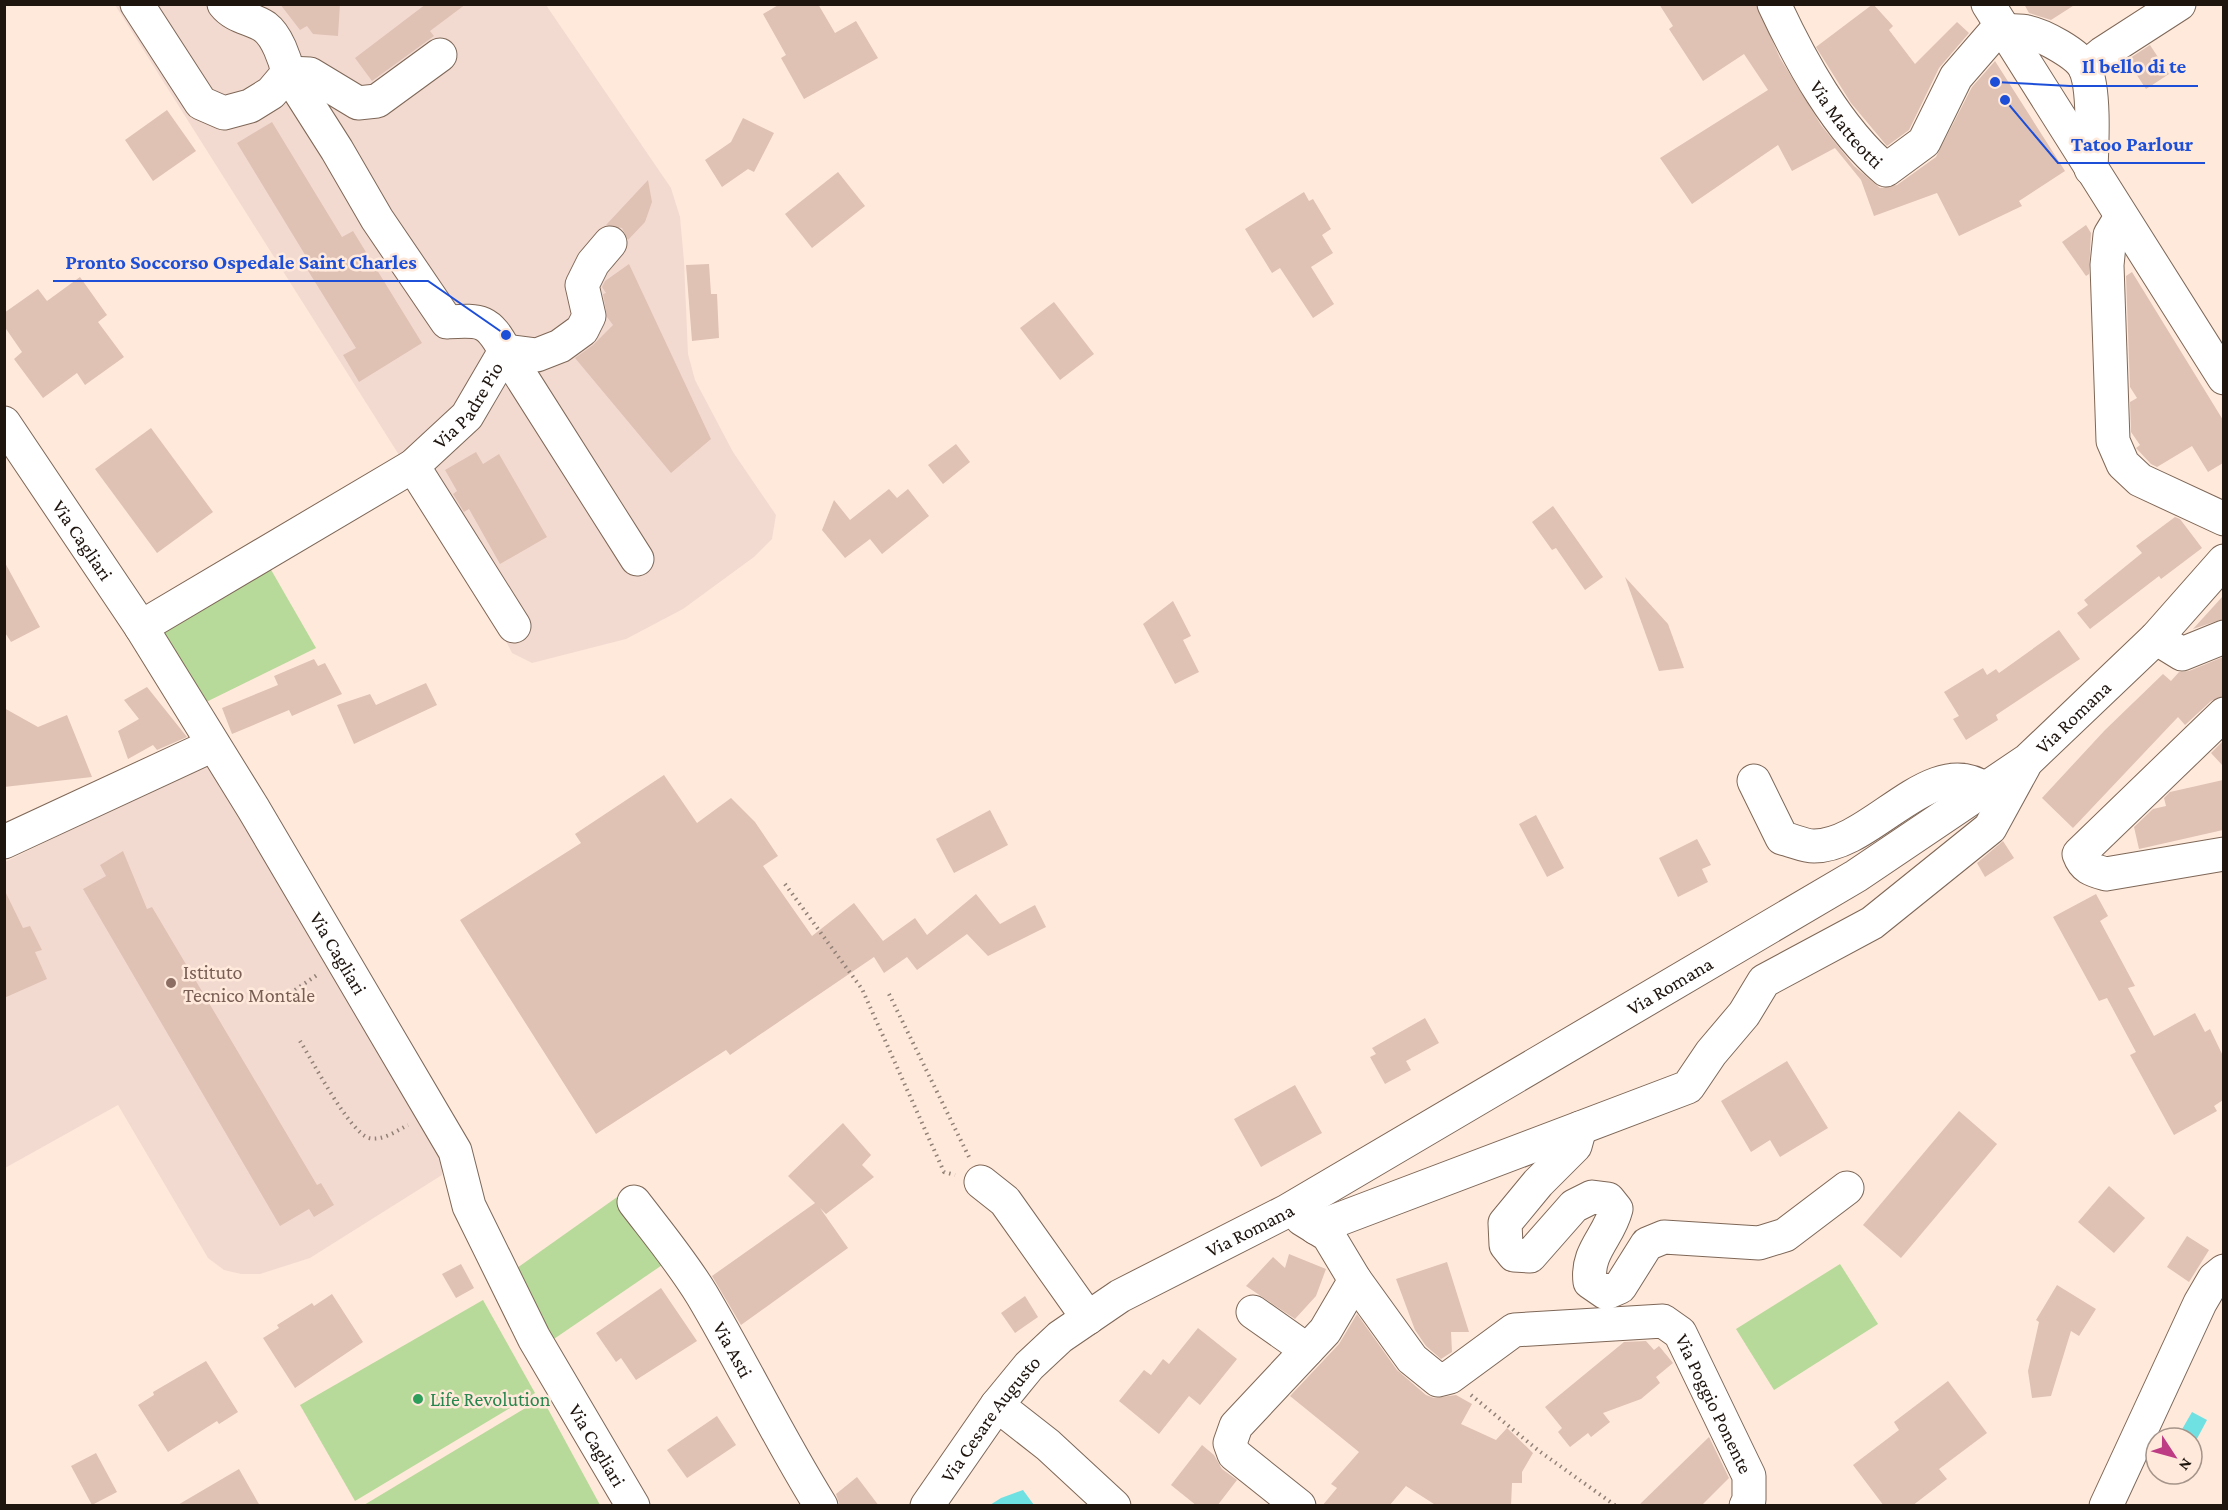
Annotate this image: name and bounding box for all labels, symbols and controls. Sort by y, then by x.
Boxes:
callout: Il bello di te [2070,47,2198,86]
text: Il bello di te [2082,54,2186,78]
street label: Via Matteotti [1806,76,1888,173]
callout: Tatoo Parlour [2058,124,2205,163]
text: Tatoo Parlour [2071,132,2194,156]
callout: Pronto Soccorso Ospedale Saint Charles [53,242,428,281]
text: Pronto Soccorso Ospedale Saint Charles [65,250,417,274]
street label: Via Padre Pio [428,358,507,453]
street label: Via Cagliari [48,496,117,584]
street label: Via Romana [2031,676,2115,758]
street label: Via Cagliari [306,908,371,998]
street label: Via Romana [1623,952,1716,1019]
place label: Istituto Tecnico Montale [183,961,315,1006]
marker: Istituto Tecnico Montale [164,976,178,990]
street label: Via Romana [1202,1199,1298,1261]
street label: Via Asti [709,1318,757,1381]
street label: Via Poggio Ponente [1671,1330,1757,1477]
street label: Via Cesare Augusto [936,1350,1045,1486]
place label: Life Revolution [430,1388,551,1410]
marker: Life Revolution [411,1392,425,1406]
street label: Via Cagliari [564,1400,630,1490]
north arrow [2144,1426,2204,1486]
text: N [2176,1455,2196,1474]

